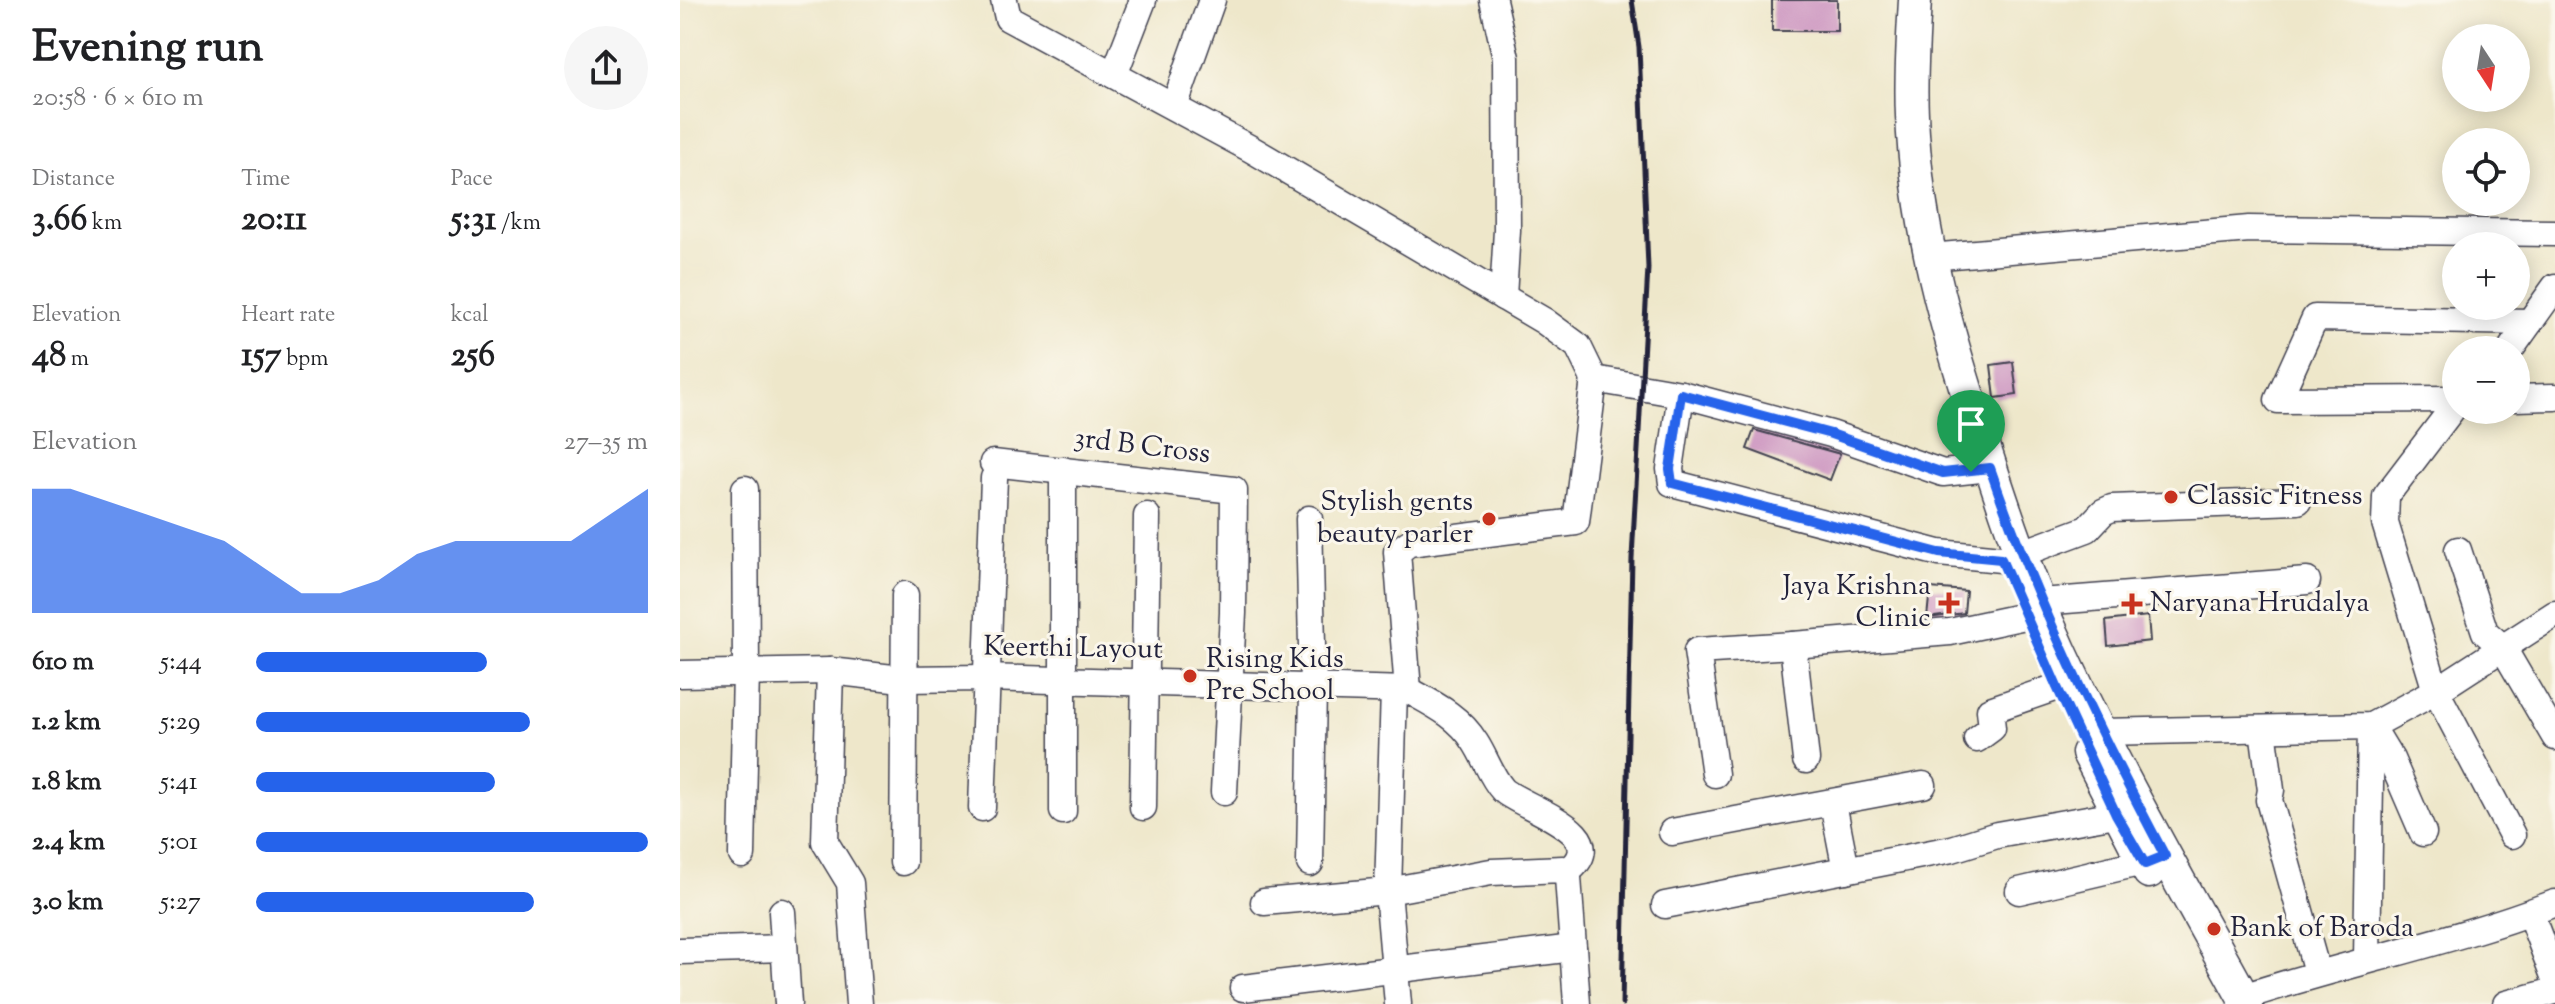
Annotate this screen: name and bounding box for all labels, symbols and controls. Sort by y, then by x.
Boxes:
text: Evening run [32,18,264,81]
north arrow [2442,24,2530,112]
map controls [2442,24,2530,424]
button: share [564,26,648,110]
text: 20:58 · 6 × 610 m [32,80,204,117]
button: locate [2442,128,2530,216]
text: Distance [32,164,115,196]
text: Time [241,164,290,196]
text: Pace [451,164,493,196]
text: 3.66 [32,196,87,245]
text: 20:11 [241,196,307,245]
text: 5:31 [451,196,496,245]
text: km [87,208,122,240]
text: /km [496,208,541,240]
button: + [2442,232,2530,320]
text: Elevation [32,300,121,332]
text: Heart rate [241,300,335,332]
text: kcal [451,300,488,332]
text: 48 [32,332,66,381]
text: 157 [241,332,282,381]
text: 256 [451,332,495,381]
button: − [2442,336,2530,424]
text: m [66,344,89,376]
text: bpm [282,344,328,376]
pin [1937,390,2005,472]
icon: arrive [1949,402,1993,446]
street label: 3rd B Cross [1072,419,1212,475]
text: Elevation [32,424,137,461]
text: 27–35 m [564,424,648,461]
place label: Classic Fitness [2187,477,2363,517]
place label: Stylish gents beauty parler [1317,483,1473,555]
marker: Classic Fitness [2162,488,2180,506]
marker: Stylish gents beauty parler [1480,510,1498,528]
place label: Jaya Krishna Clinic [1780,567,1931,639]
place label: Naryana Hrudalya [2150,584,2369,624]
marker: Jaya Krishna Clinic [1938,592,1960,614]
marker: Naryana Hrudalya [2121,593,2143,615]
street label: Keerthi Layout [983,627,1163,671]
place label: Rising Kids Pre School [1206,640,1344,712]
text: 610 m [32,644,94,681]
text: 5:44 [160,644,202,681]
marker: Rising Kids Pre School [1181,667,1199,685]
text: 1.2 km [32,704,101,741]
text: 5:29 [160,704,200,741]
text: 1.8 km [32,764,102,801]
text: 5:41 [160,764,198,801]
text: 2.4 km [32,824,105,861]
text: 5:01 [160,824,198,861]
text: 3.0 km [32,884,103,921]
text: 5:27 [160,884,201,921]
place label: Bank of Baroda [2230,909,2414,949]
marker: Bank of Baroda [2205,920,2223,938]

